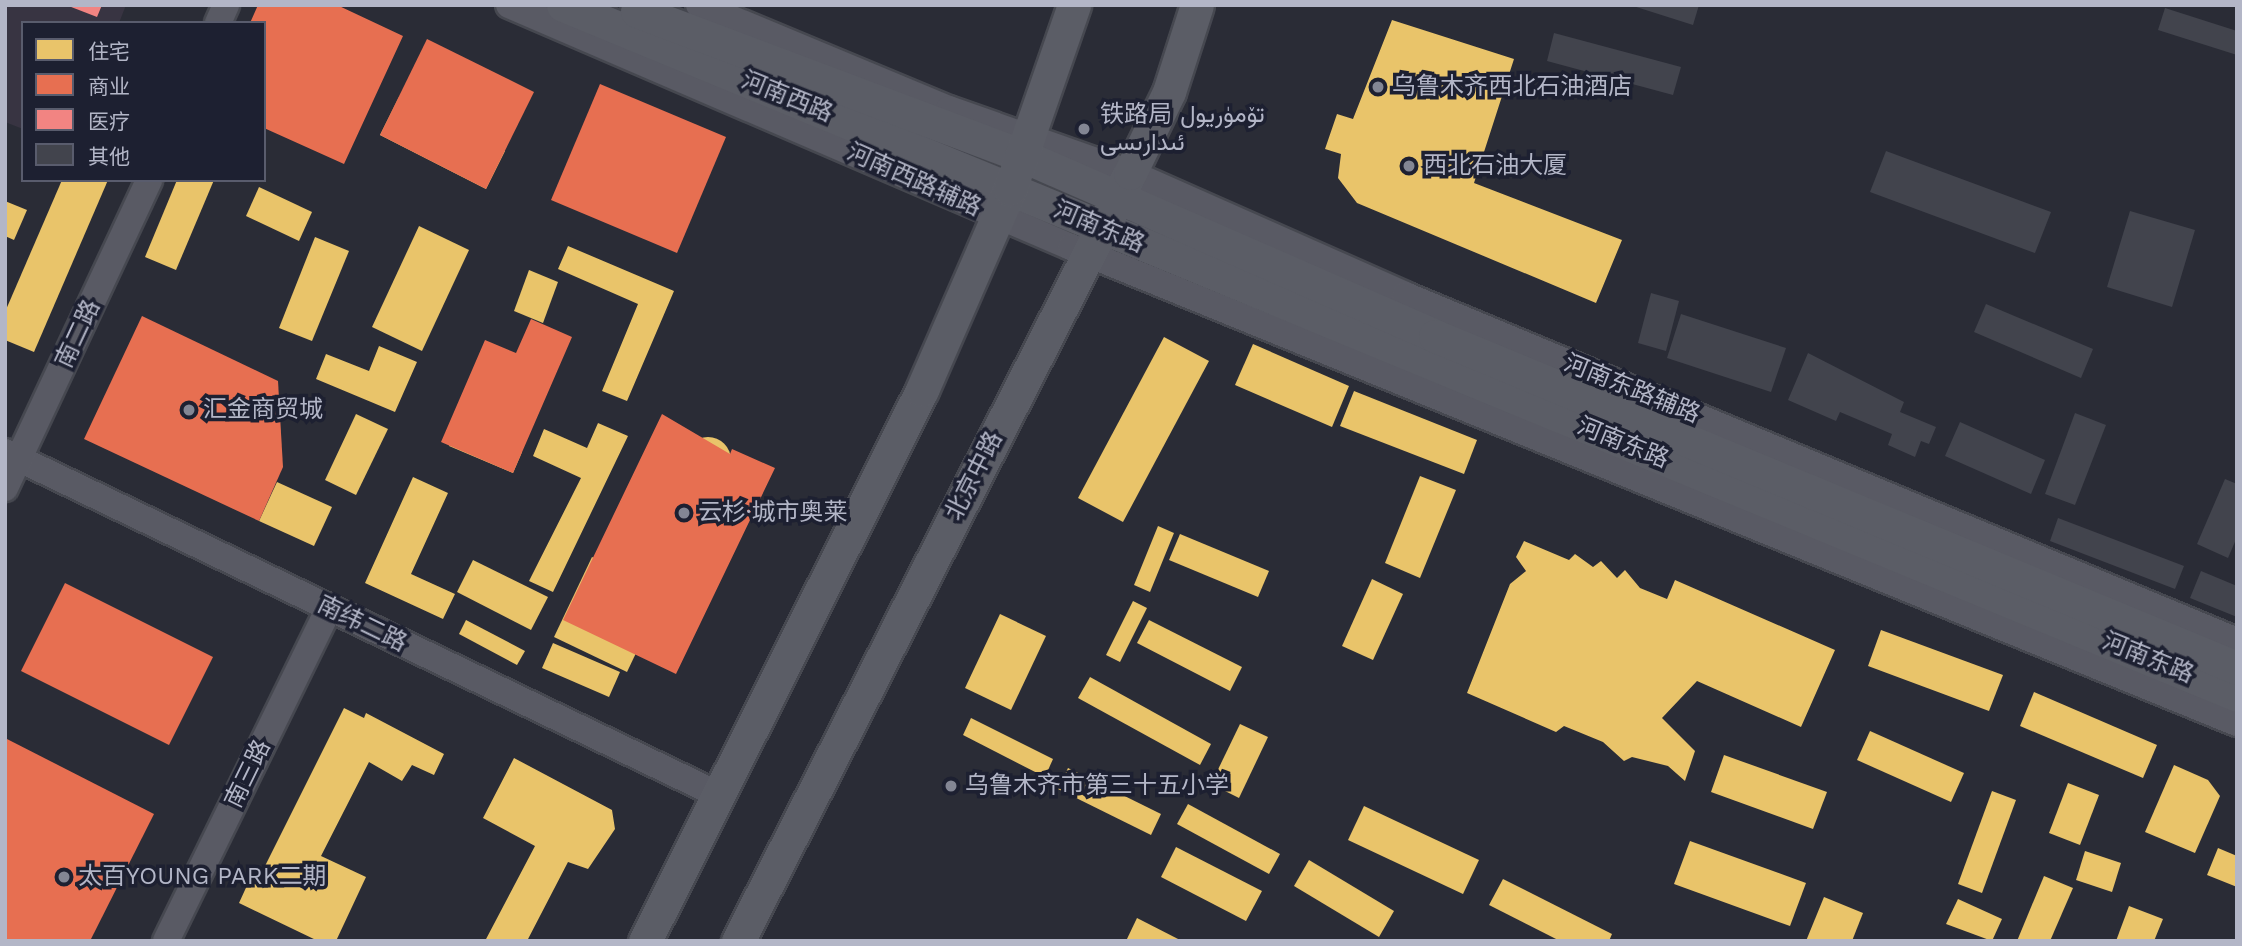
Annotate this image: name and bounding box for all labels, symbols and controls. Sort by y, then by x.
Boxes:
legend [21,21,266,182]
text: 住宅 [88,39,130,64]
street label: 河南西路 [737,66,837,128]
place label: 乌鲁木齐西北石油酒店 [1392,73,1632,101]
text: 商业 [88,74,130,99]
marker: 乌鲁木齐西北石油酒店 [1370,79,1386,95]
place label: 铁路局 تۆمۈريول ئىدارىسى [1100,101,1265,157]
text: 医疗 [88,109,130,134]
marker: 铁路局 تۆمۈريول ئىدارىسى [1074,119,1094,139]
street label: 河南西路辅路 [842,138,986,222]
text: 其他 [88,144,130,169]
place label: 西北石油大厦 [1423,152,1567,180]
marker: 西北石油大厦 [1401,158,1417,174]
street label: 河南东路 [1049,195,1149,259]
street label: 南二路 [50,295,106,373]
street label: 河南东路辅路 [1560,349,1704,429]
place label: 汇金商贸城 [203,396,323,424]
marker: 汇金商贸城 [181,402,197,418]
street label: 河南东路 [1573,412,1673,474]
street label: 北京中路 [939,427,1009,525]
place label: 云杉·城市奥莱 [698,499,847,527]
marker: 云杉·城市奥莱 [676,505,692,521]
street label: 南纬二路 [313,590,411,658]
street label: 河南东路 [2098,627,2198,689]
street label: 南三路 [219,735,277,813]
place label: 乌鲁木齐市第三十五小学 [965,772,1229,800]
marker: 乌鲁木齐市第三十五小学 [943,778,959,794]
place label: 太百YOUNG PARK二期 [78,863,326,891]
marker: 太百YOUNG PARK二期 [56,869,72,885]

